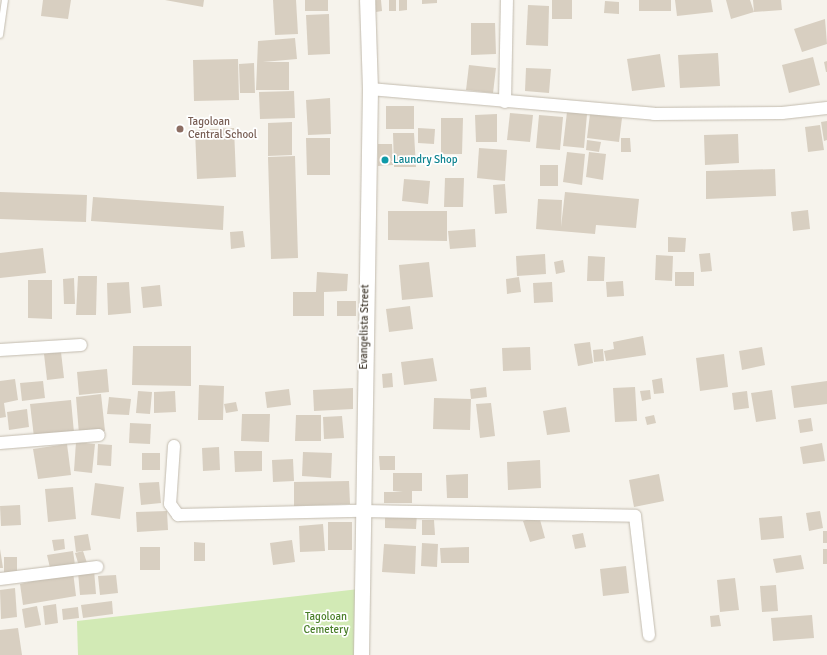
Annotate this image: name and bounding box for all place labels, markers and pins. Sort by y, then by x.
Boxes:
place label: Tagoloan Central School [188,116,257,142]
marker: Tagoloan Central School [175,124,185,134]
place label: Laundry Shop [393,153,458,167]
marker: Laundry Shop [380,155,390,165]

